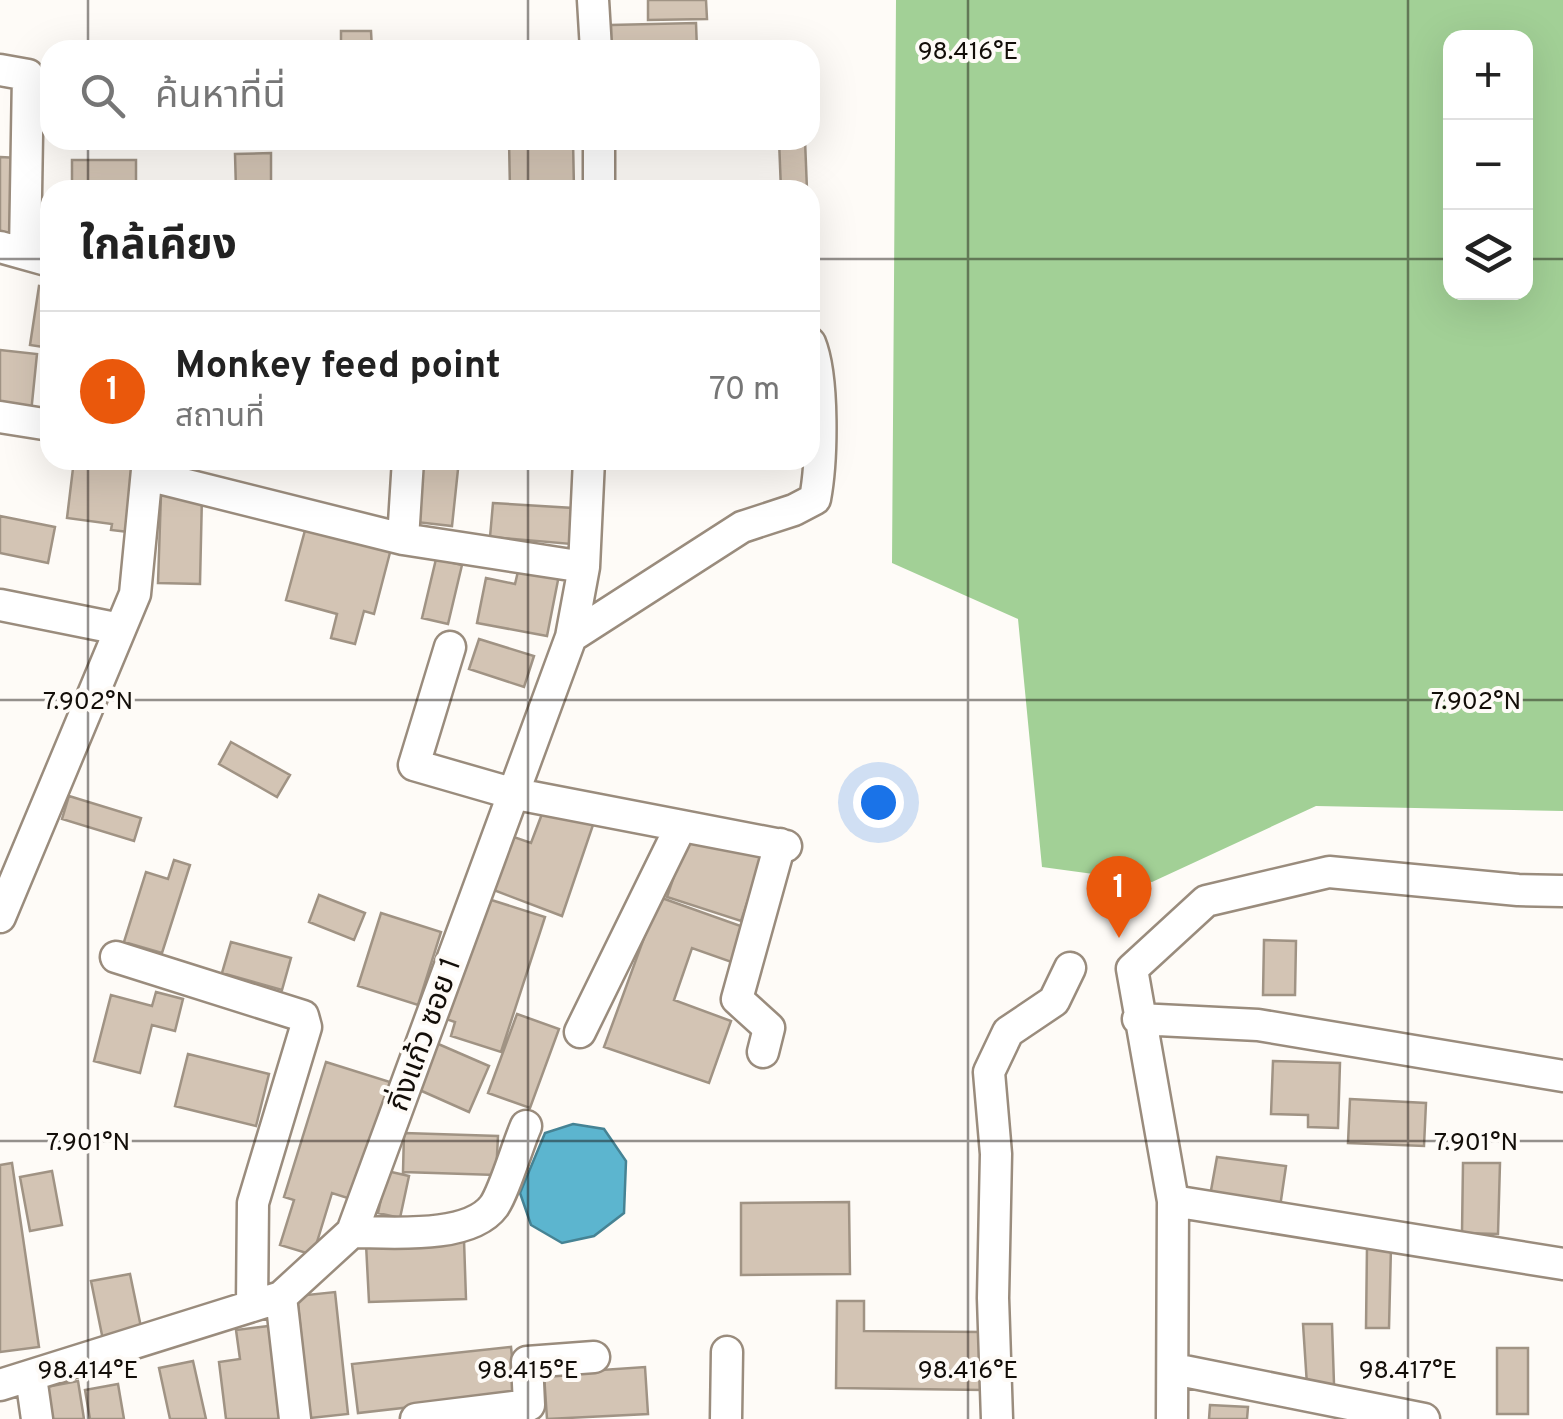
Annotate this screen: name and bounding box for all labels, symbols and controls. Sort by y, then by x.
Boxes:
map controls [1443,30,1533,300]
button: + [1443,30,1533,120]
text: 98.416°E [918,37,1018,69]
search box [40,40,820,150]
icon: search [75,68,130,123]
text: ค้นหาที่นี่ [155,73,286,122]
button: − [1443,120,1533,210]
button: layers [1443,210,1533,300]
text: ใกล้เคียง [80,221,237,274]
text: Monkey feed point [175,343,501,392]
text: 1 [106,371,119,411]
text: 70 m [709,371,780,411]
text: สถานที่ [175,398,265,438]
text: 7.902°N [43,687,133,719]
text: 7.902°N [1431,687,1521,719]
your location [853,777,904,828]
pin: 1 [1086,856,1152,938]
street label: กิ่งแก้ว ซอย 1 [378,952,471,1117]
text: 7.901°N [46,1128,130,1160]
text: 7.901°N [1434,1128,1518,1160]
text: 98.414°E [38,1356,138,1388]
text: 98.415°E [477,1356,579,1388]
text: 98.416°E [918,1356,1018,1388]
text: 98.417°E [1359,1356,1457,1388]

